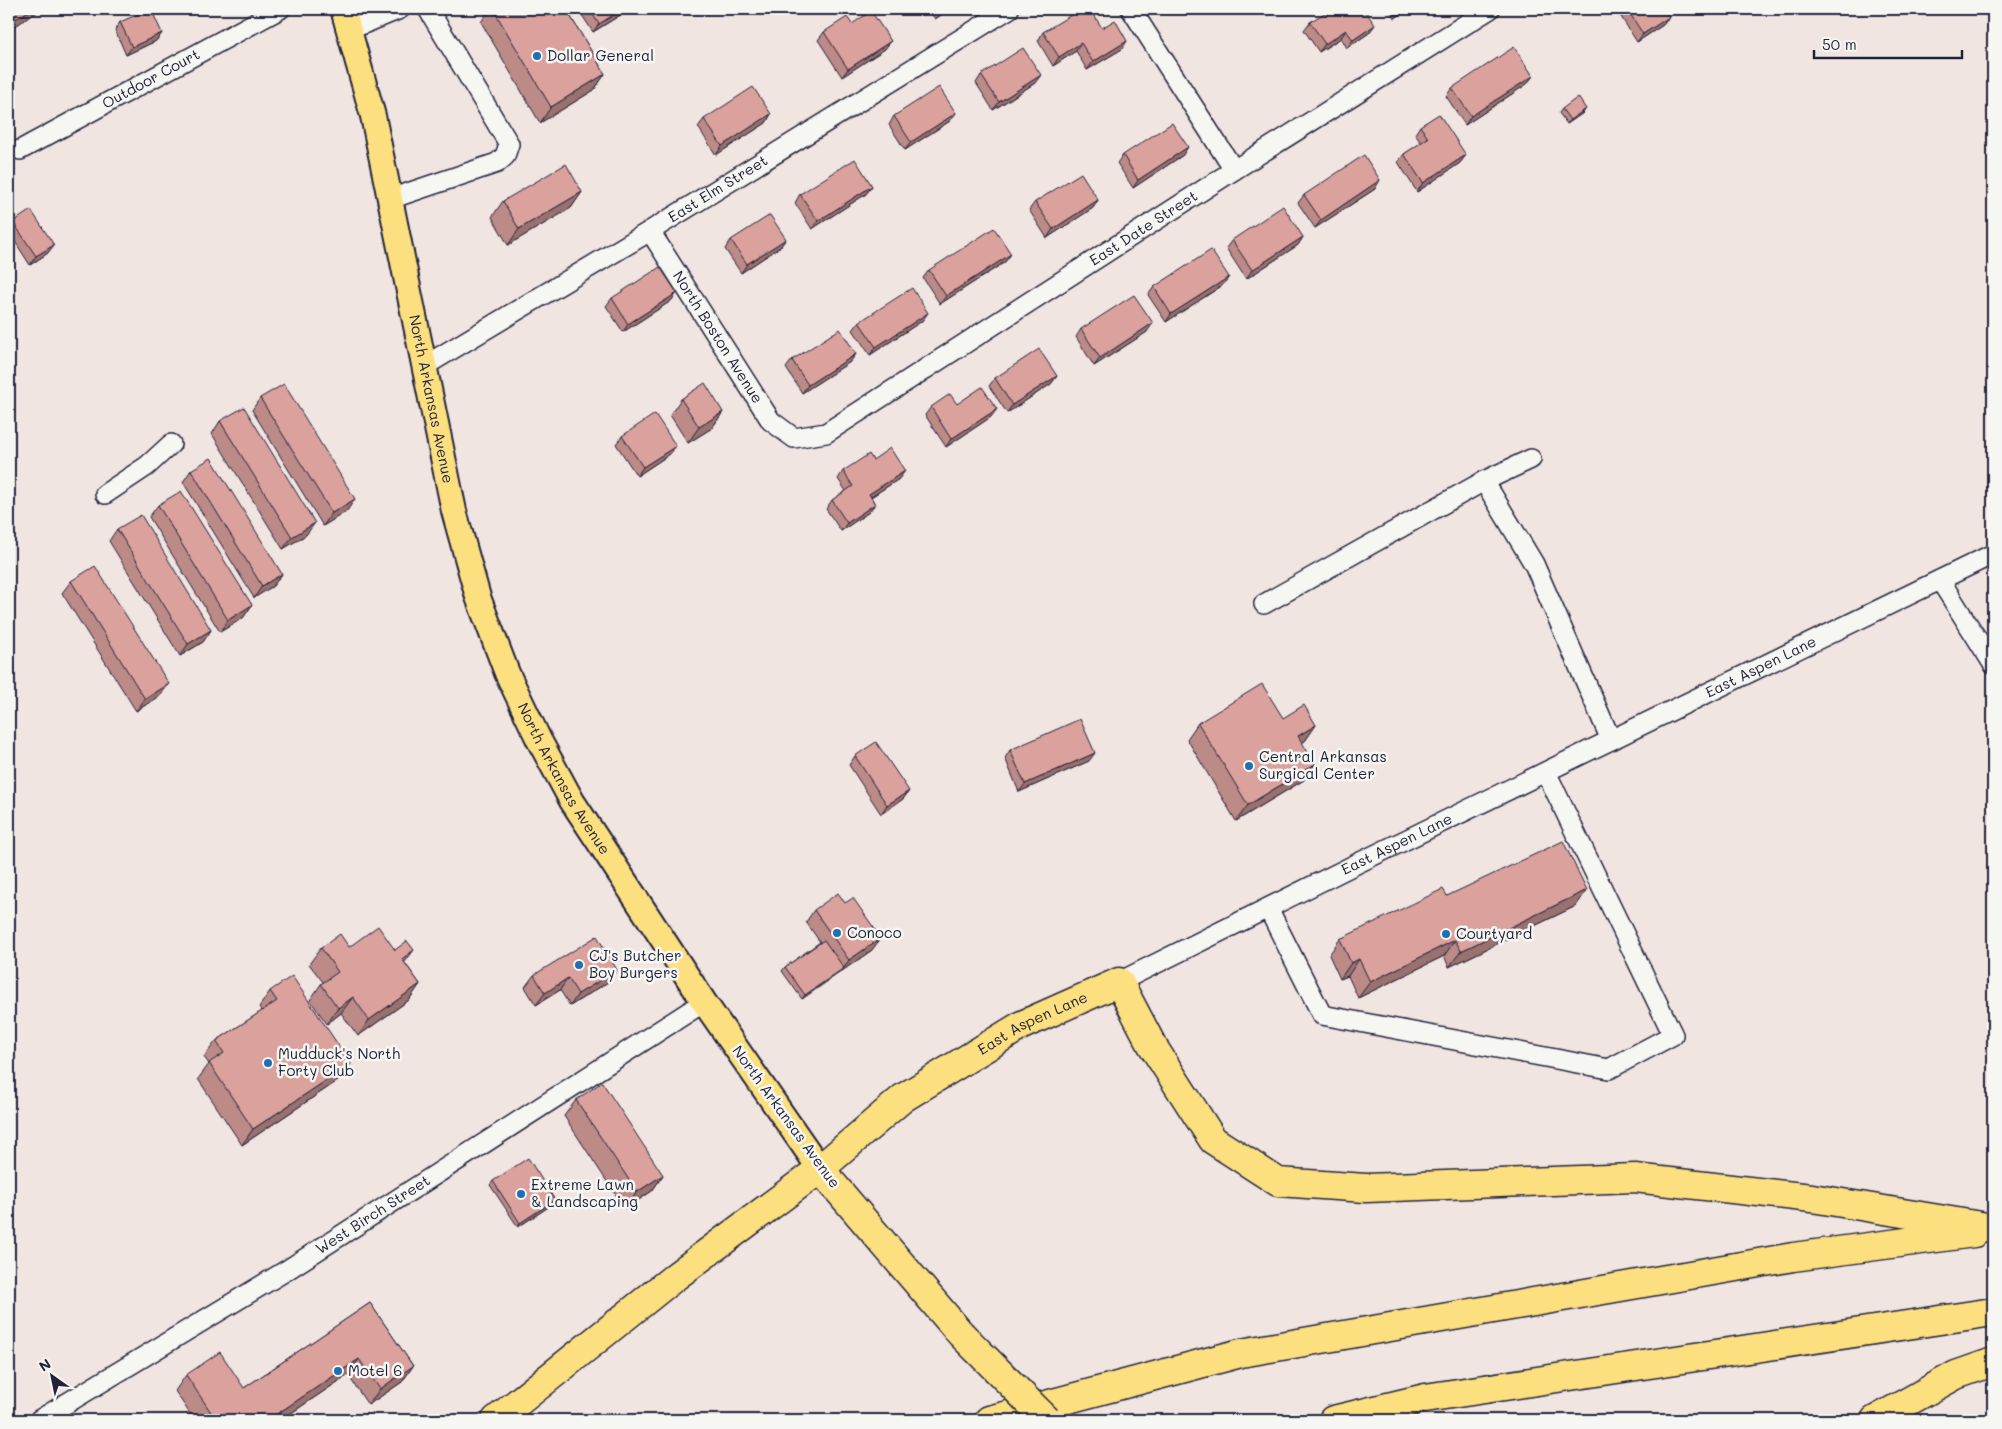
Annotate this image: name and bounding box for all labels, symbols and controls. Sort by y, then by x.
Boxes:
scale bar [1814,28,1962,60]
text: 50 m [1822,34,1857,54]
street label: Outdoor Court [98,43,203,113]
place label: Dollar General [547,45,654,65]
marker: Dollar General [531,50,543,62]
street label: East Elm Street [664,150,771,226]
street label: East Date Street [1085,185,1201,270]
street label: North Boston Avenue [669,267,768,407]
street label: North Arkansas Avenue [405,313,459,485]
street label: East Aspen Lane [1702,631,1819,702]
street label: North Arkansas Avenue [514,699,615,858]
place label: Central Arkansas Surgical Center [1259,746,1387,783]
marker: Central Arkansas Surgical Center [1243,760,1255,772]
street label: East Aspen Lane [1337,808,1455,879]
place label: Conoco [847,922,902,942]
place label: Courtyard [1456,923,1532,943]
marker: Conoco [831,927,843,939]
marker: Courtyard [1440,928,1452,940]
place label: CJ's Butcher Boy Burgers [589,945,682,982]
marker: CJ's Butcher Boy Burgers [573,959,585,971]
street label: East Aspen Lane [973,986,1090,1059]
street label: North Arkansas Avenue [728,1041,845,1192]
place label: Mudduck's North Forty Club [278,1043,400,1080]
marker: Mudduck's North Forty Club [262,1057,274,1069]
street label: West Birch Street [311,1170,434,1258]
place label: Extreme Lawn & Landscaping [531,1174,638,1211]
marker: Extreme Lawn & Landscaping [515,1188,527,1200]
north arrow [28,1352,78,1402]
text: N [35,1354,54,1376]
place label: Motel 6 [348,1360,402,1380]
marker: Motel 6 [332,1365,344,1377]

